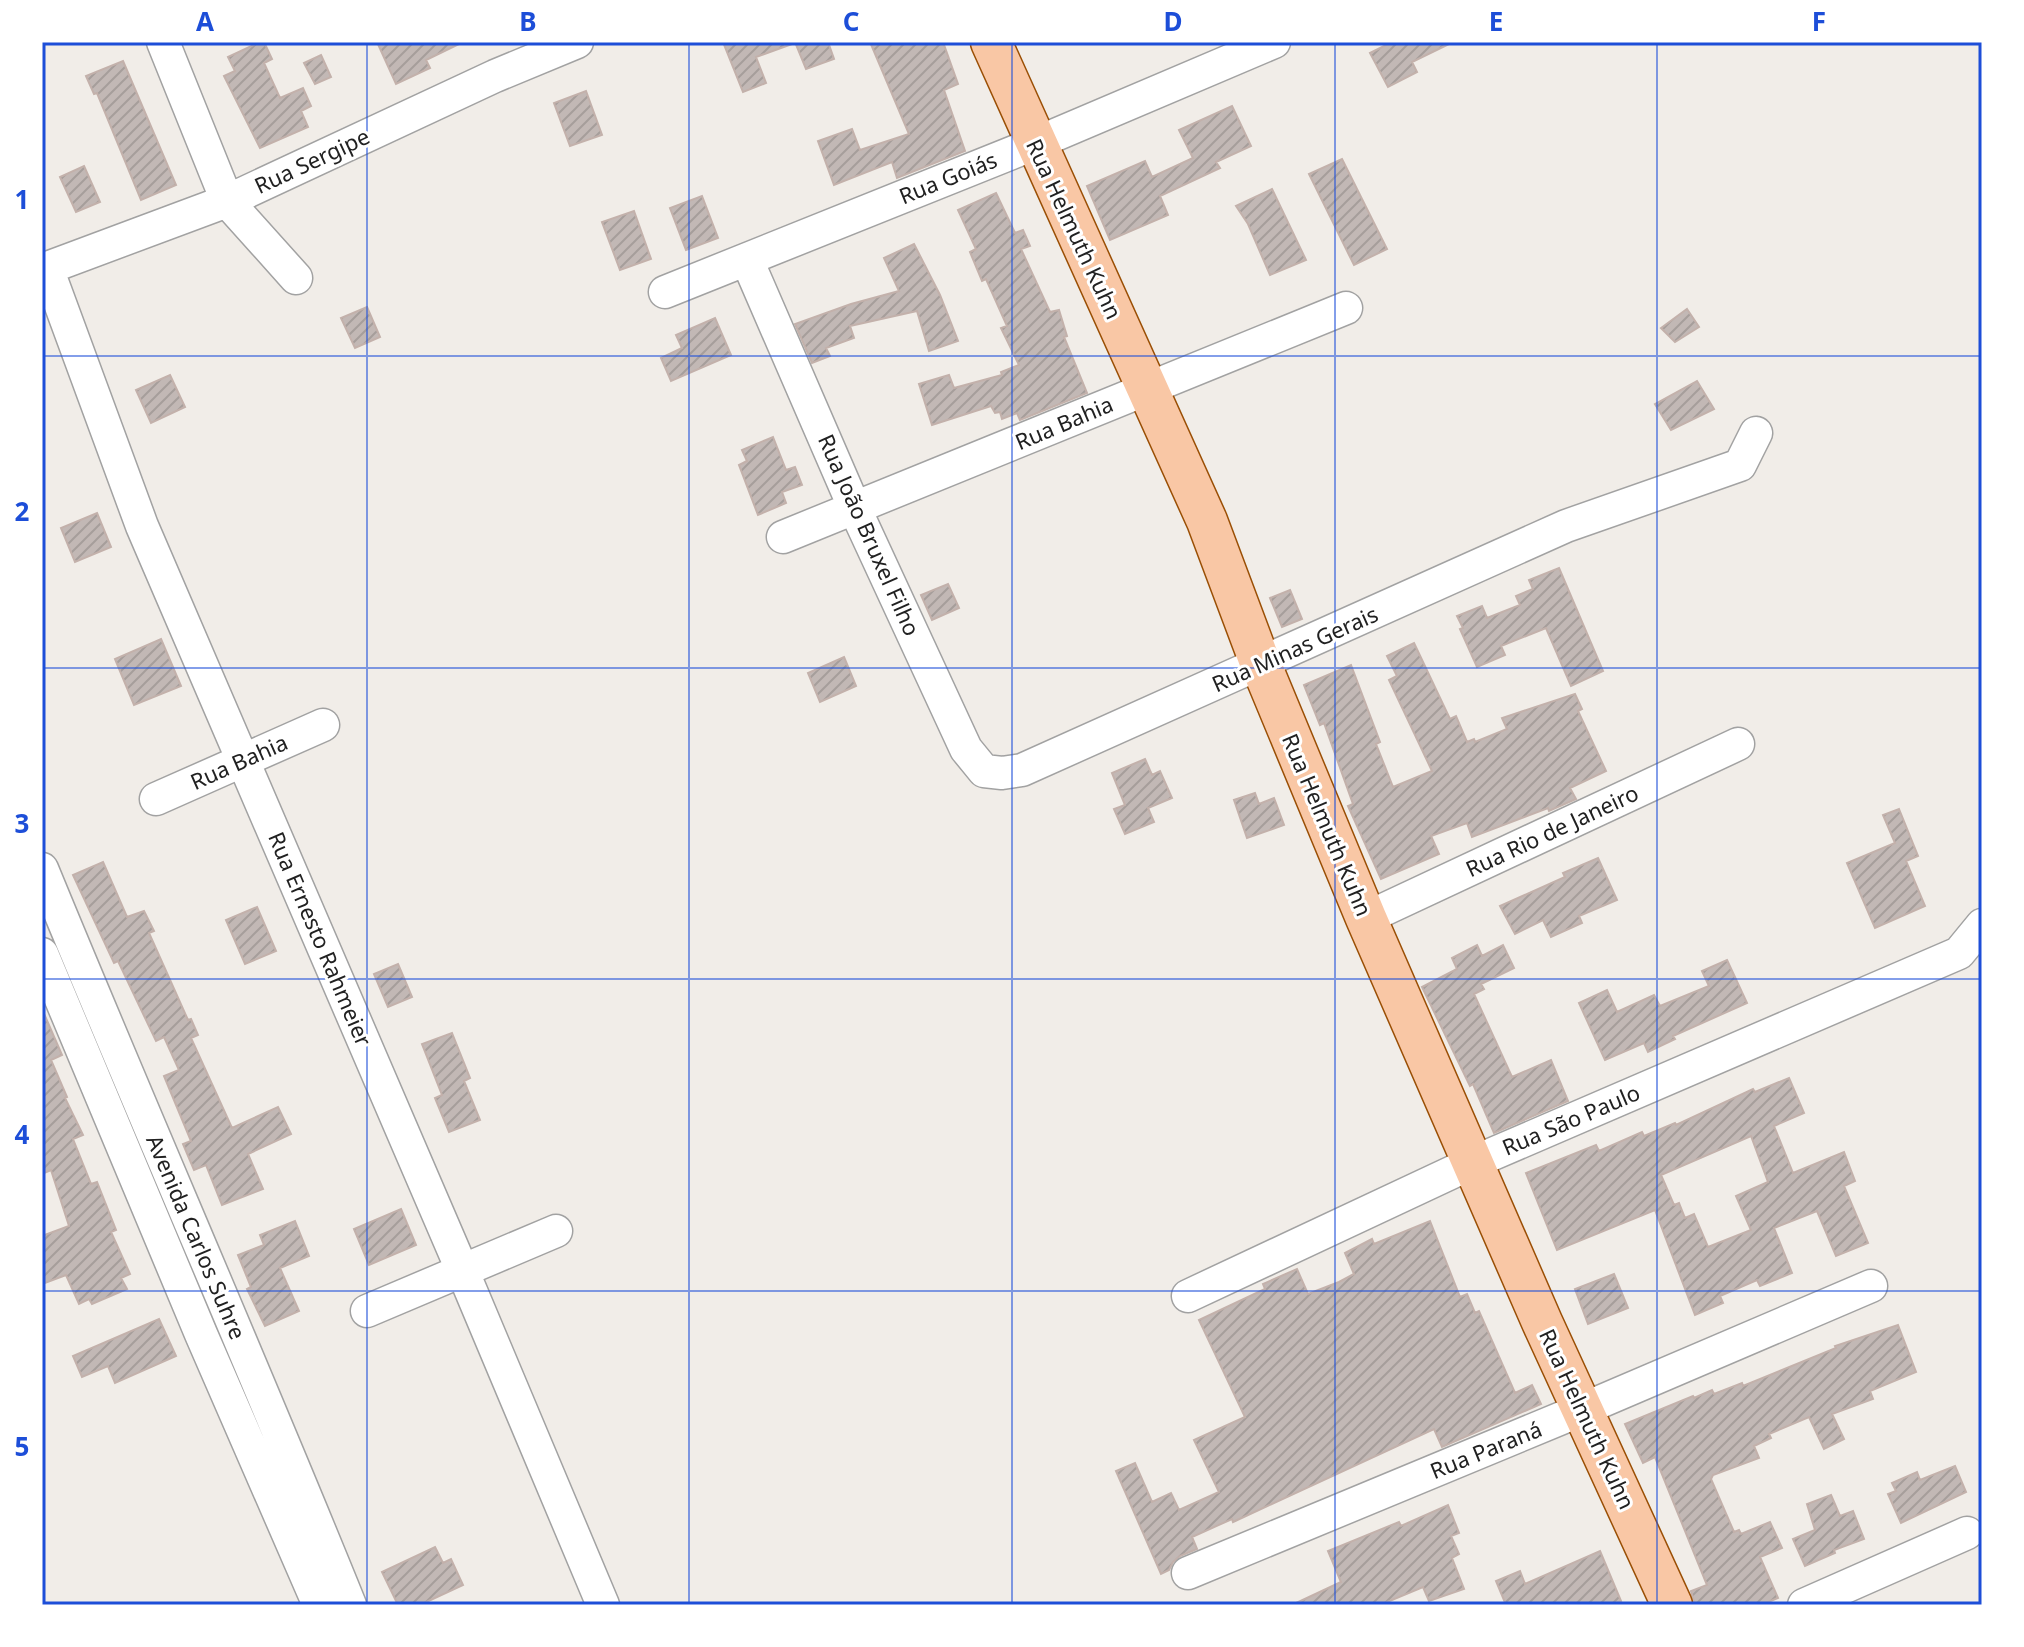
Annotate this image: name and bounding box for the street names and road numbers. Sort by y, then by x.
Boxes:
street label: Rua Sergipe [249,120,374,200]
street label: Rua Helmuth Kuhn [1020,134,1130,324]
street label: Rua Goiás [894,144,1001,210]
street label: Rua Bahia [1010,388,1117,456]
street label: Rua João Bruxel Filho [812,429,928,640]
street label: Rua Minas Gerais [1207,598,1382,698]
street label: Rua Bahia [185,726,292,796]
street label: Rua Helmuth Kuhn [1276,729,1380,920]
street label: Rua Rio de Janeiro [1460,777,1643,883]
street label: Rua Ernesto Rahmeier [262,827,380,1050]
street label: Rua São Paulo [1497,1077,1644,1162]
street label: Avenida Carlos Suhre [140,1130,254,1343]
street label: Rua Helmuth Kuhn [1533,1324,1643,1514]
street label: Rua Paraná [1425,1413,1546,1485]

